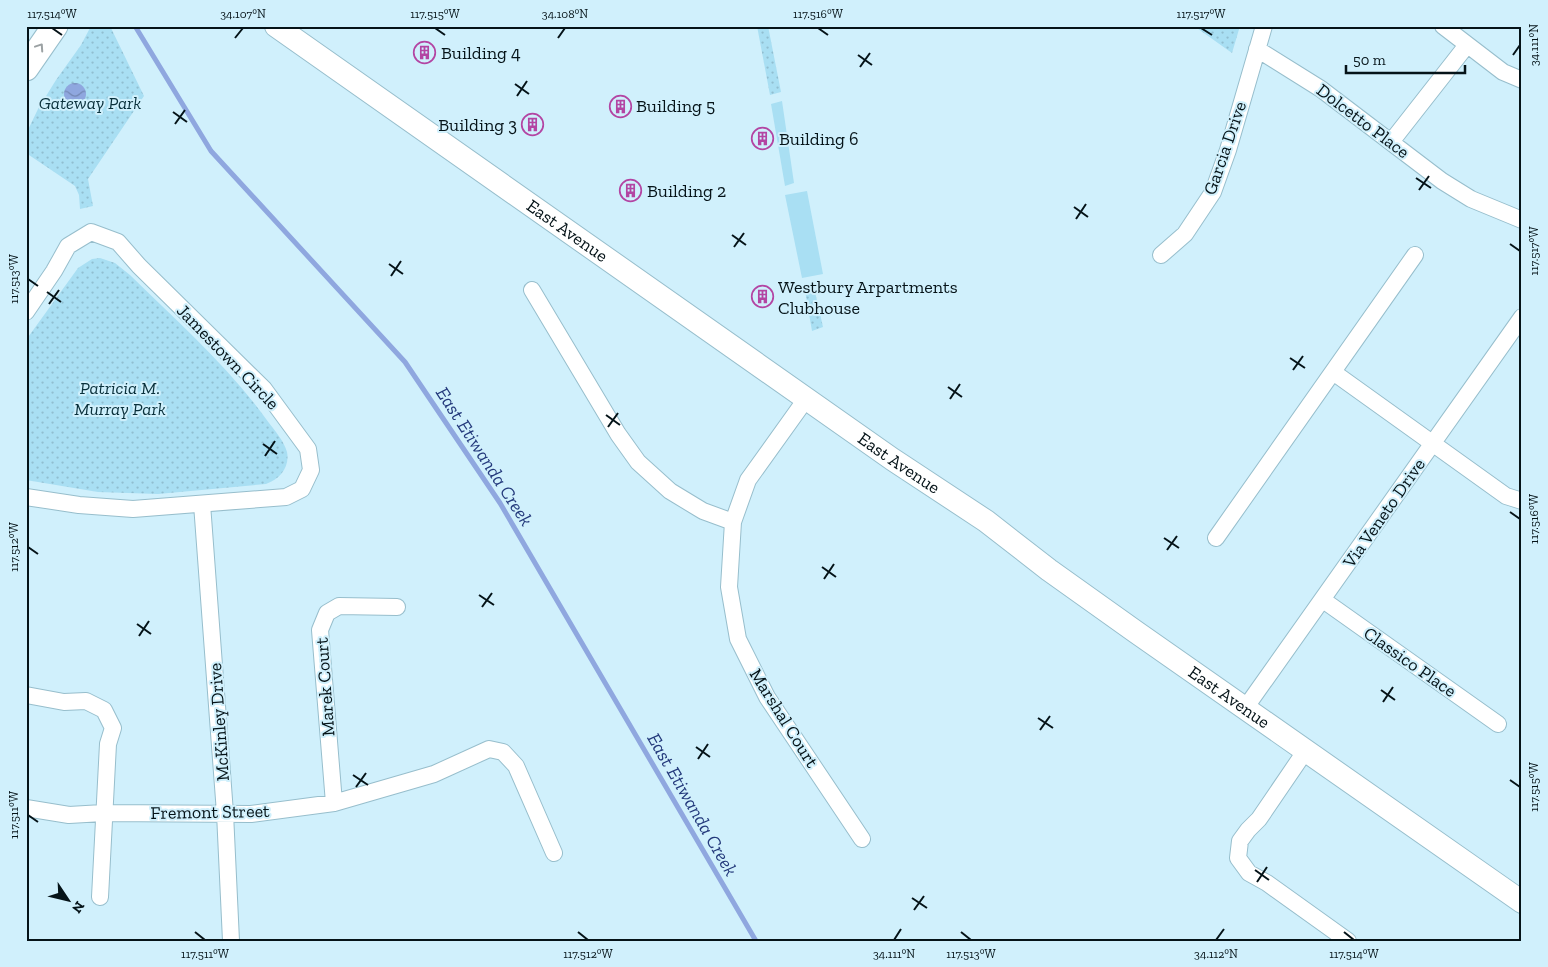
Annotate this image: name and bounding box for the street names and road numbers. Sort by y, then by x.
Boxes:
street label: Dolcetto Place [1312,79,1414,163]
street label: Garcia Drive [1199,98,1251,198]
street label: East Avenue [522,195,612,267]
street label: Jamestown Circle [172,300,284,414]
street label: East Avenue [854,427,944,499]
street label: Via Veneto Drive [1338,454,1430,573]
street label: Classico Place [1359,622,1461,702]
street label: Marek Court [311,637,339,737]
street label: East Avenue [1184,661,1274,733]
street label: McKinley Drive [204,662,234,782]
street label: Marshal Court [745,664,823,772]
street label: Fremont Street [150,800,270,824]

